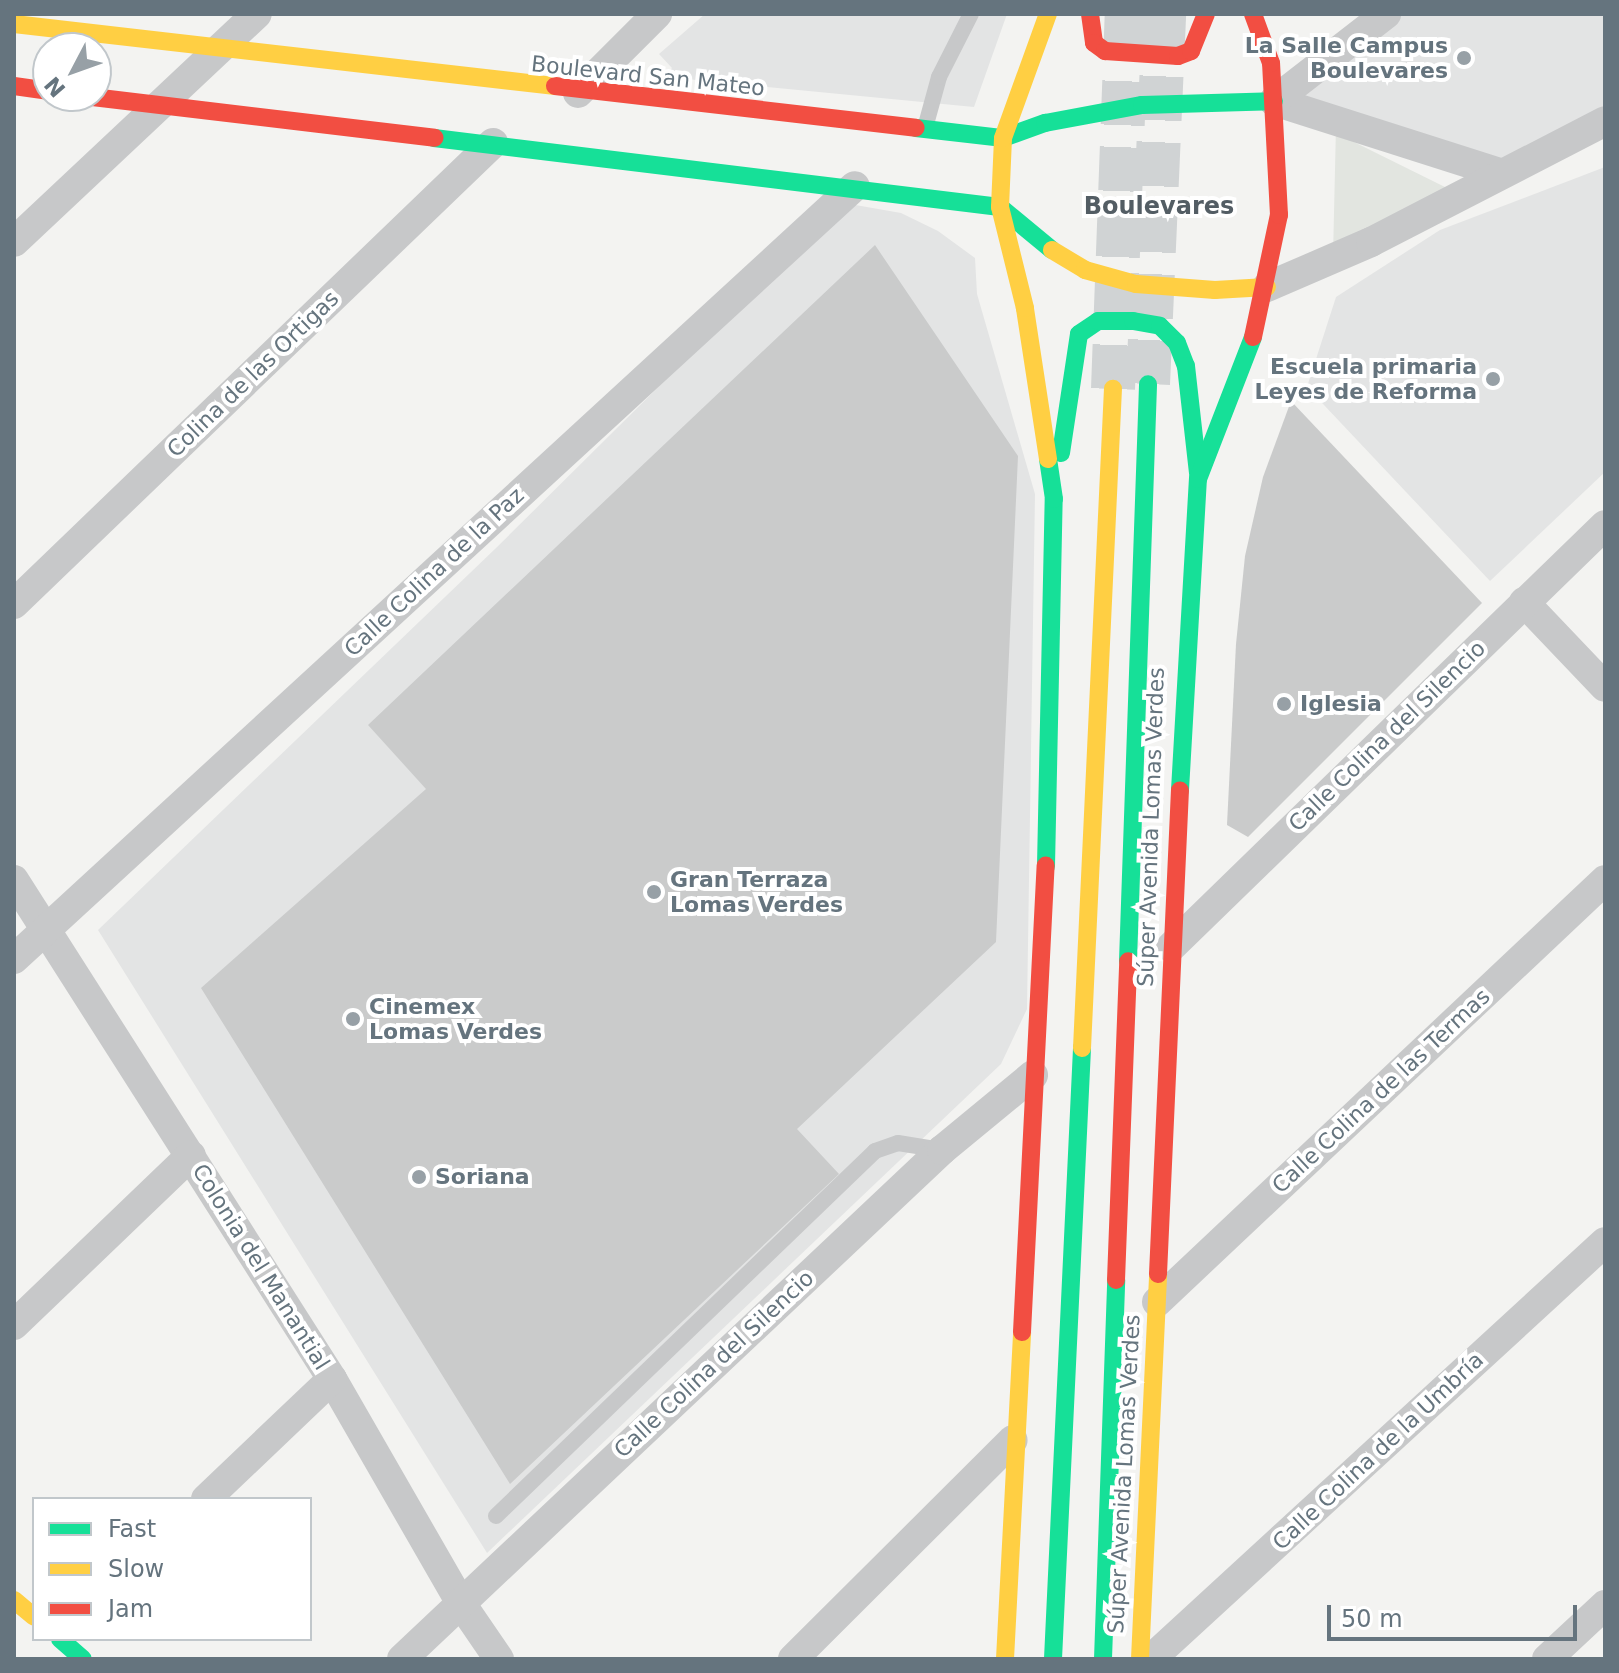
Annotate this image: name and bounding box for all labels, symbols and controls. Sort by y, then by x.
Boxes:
north arrow [32,32,112,112]
place label: La Salle Campus Boulevares [1245,32,1448,84]
marker: La Salle Campus Boulevares [1455,49,1473,67]
street label: Boulevard San Mateo [530,51,766,101]
text: N [40,72,71,102]
district label: Boulevares [1084,193,1234,221]
street label: Colina de las Ortigas [162,285,344,463]
place label: Escuela primaria Leyes de Reforma [1255,353,1477,404]
marker: Escuela primaria Leyes de Reforma [1484,370,1502,388]
street label: Calle Colina de la Paz [339,482,529,662]
street label: Calle Colina del Silencio [1283,635,1491,837]
street label: Súper Avenida Lomas Verdes [1132,667,1170,987]
place label: Iglesia [1300,691,1382,717]
marker: Iglesia [1275,695,1293,713]
place label: Gran Terraza Lomas Verdes [670,866,843,918]
marker: Gran Terraza Lomas Verdes [645,883,663,901]
street label: Calle Colina de las Termas [1267,983,1495,1199]
place label: Cinemex Lomas Verdes [369,993,542,1044]
marker: Cinemex Lomas Verdes [344,1010,362,1028]
street label: Colonia del Manantial [187,1159,335,1375]
place label: Soriana [435,1164,530,1190]
marker: Soriana [410,1168,428,1186]
street label: Calle Colina del Silencio [609,1265,819,1463]
street label: Súper Avenida Lomas Verdes [1102,1314,1146,1634]
street label: Calle Colina de la Umbría [1267,1346,1489,1556]
legend [32,1497,312,1641]
text: Fast [108,1515,156,1543]
text: Slow [108,1555,164,1583]
scale bar [1331,1589,1581,1639]
text: Jam [108,1595,153,1623]
text: 50 m [1341,1605,1403,1633]

